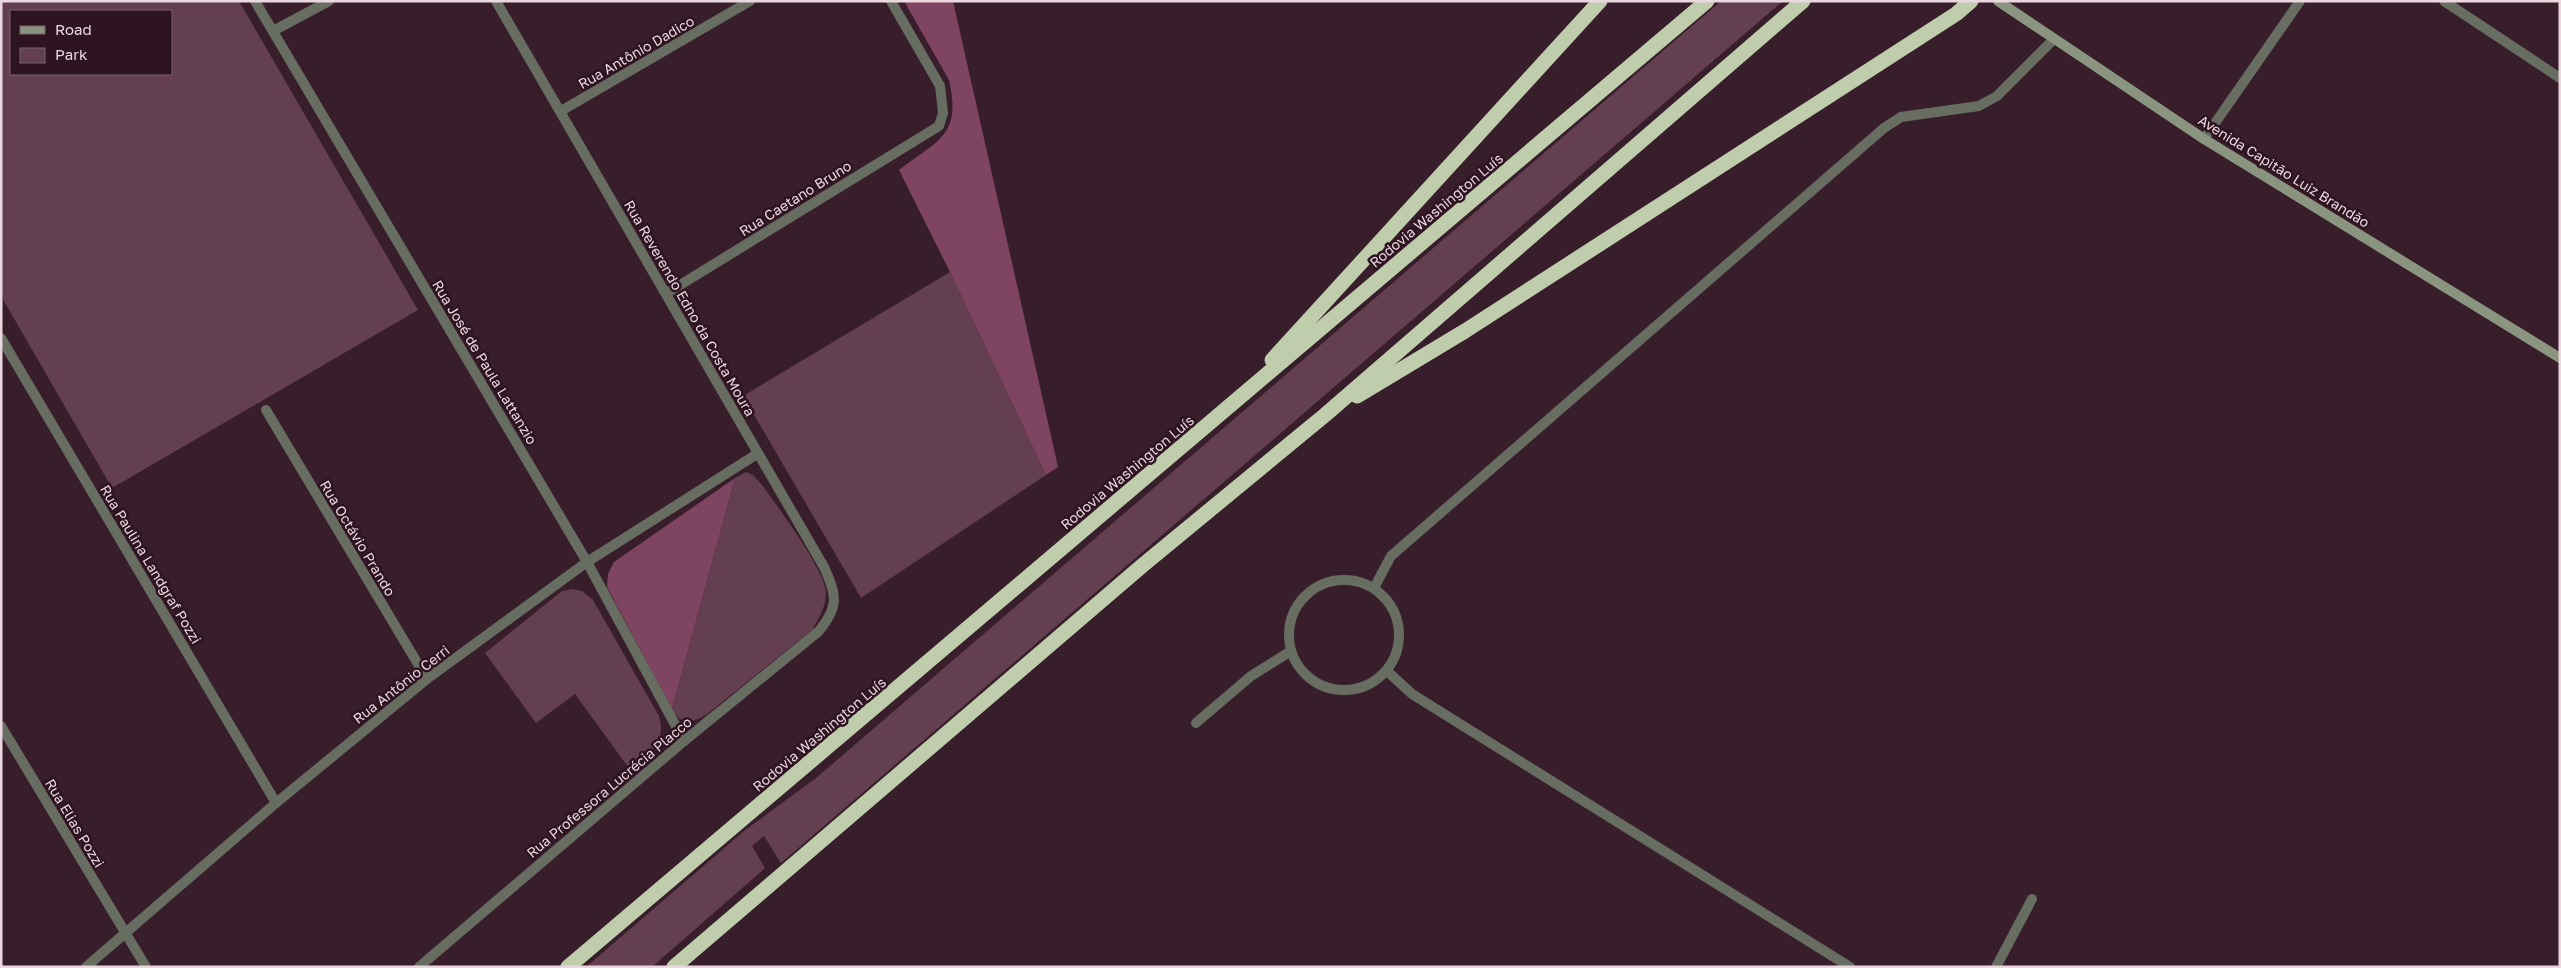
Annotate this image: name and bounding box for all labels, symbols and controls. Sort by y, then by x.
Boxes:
legend [10,10,172,75]
street label: Rua Antônio Dadico [575,12,697,92]
text: Road [55,20,92,38]
text: Park [55,45,88,63]
street label: Avenida Capitão Luiz Brandão [2195,111,2373,231]
street label: Rodovia Washington Luís [1366,149,1506,271]
street label: Rua Caetano Bruno [736,157,854,239]
street label: Rua Reverendo Edno da Costa Moura [621,197,759,419]
street label: Rua José de Paula Lattanzio [429,277,541,447]
street label: Rodovia Washington Luís [1057,411,1197,533]
street label: Rua Octávio Prando [317,477,399,599]
street label: Rua Paulina Landgraf Pozzi [97,482,205,646]
street label: Rua Antônio Cerri [349,641,453,727]
street label: Rodovia Washington Luís [749,673,889,795]
street label: Rua Professora Lucrécia Placco [523,713,695,861]
street label: Rua Elias Pozzi [42,776,108,870]

